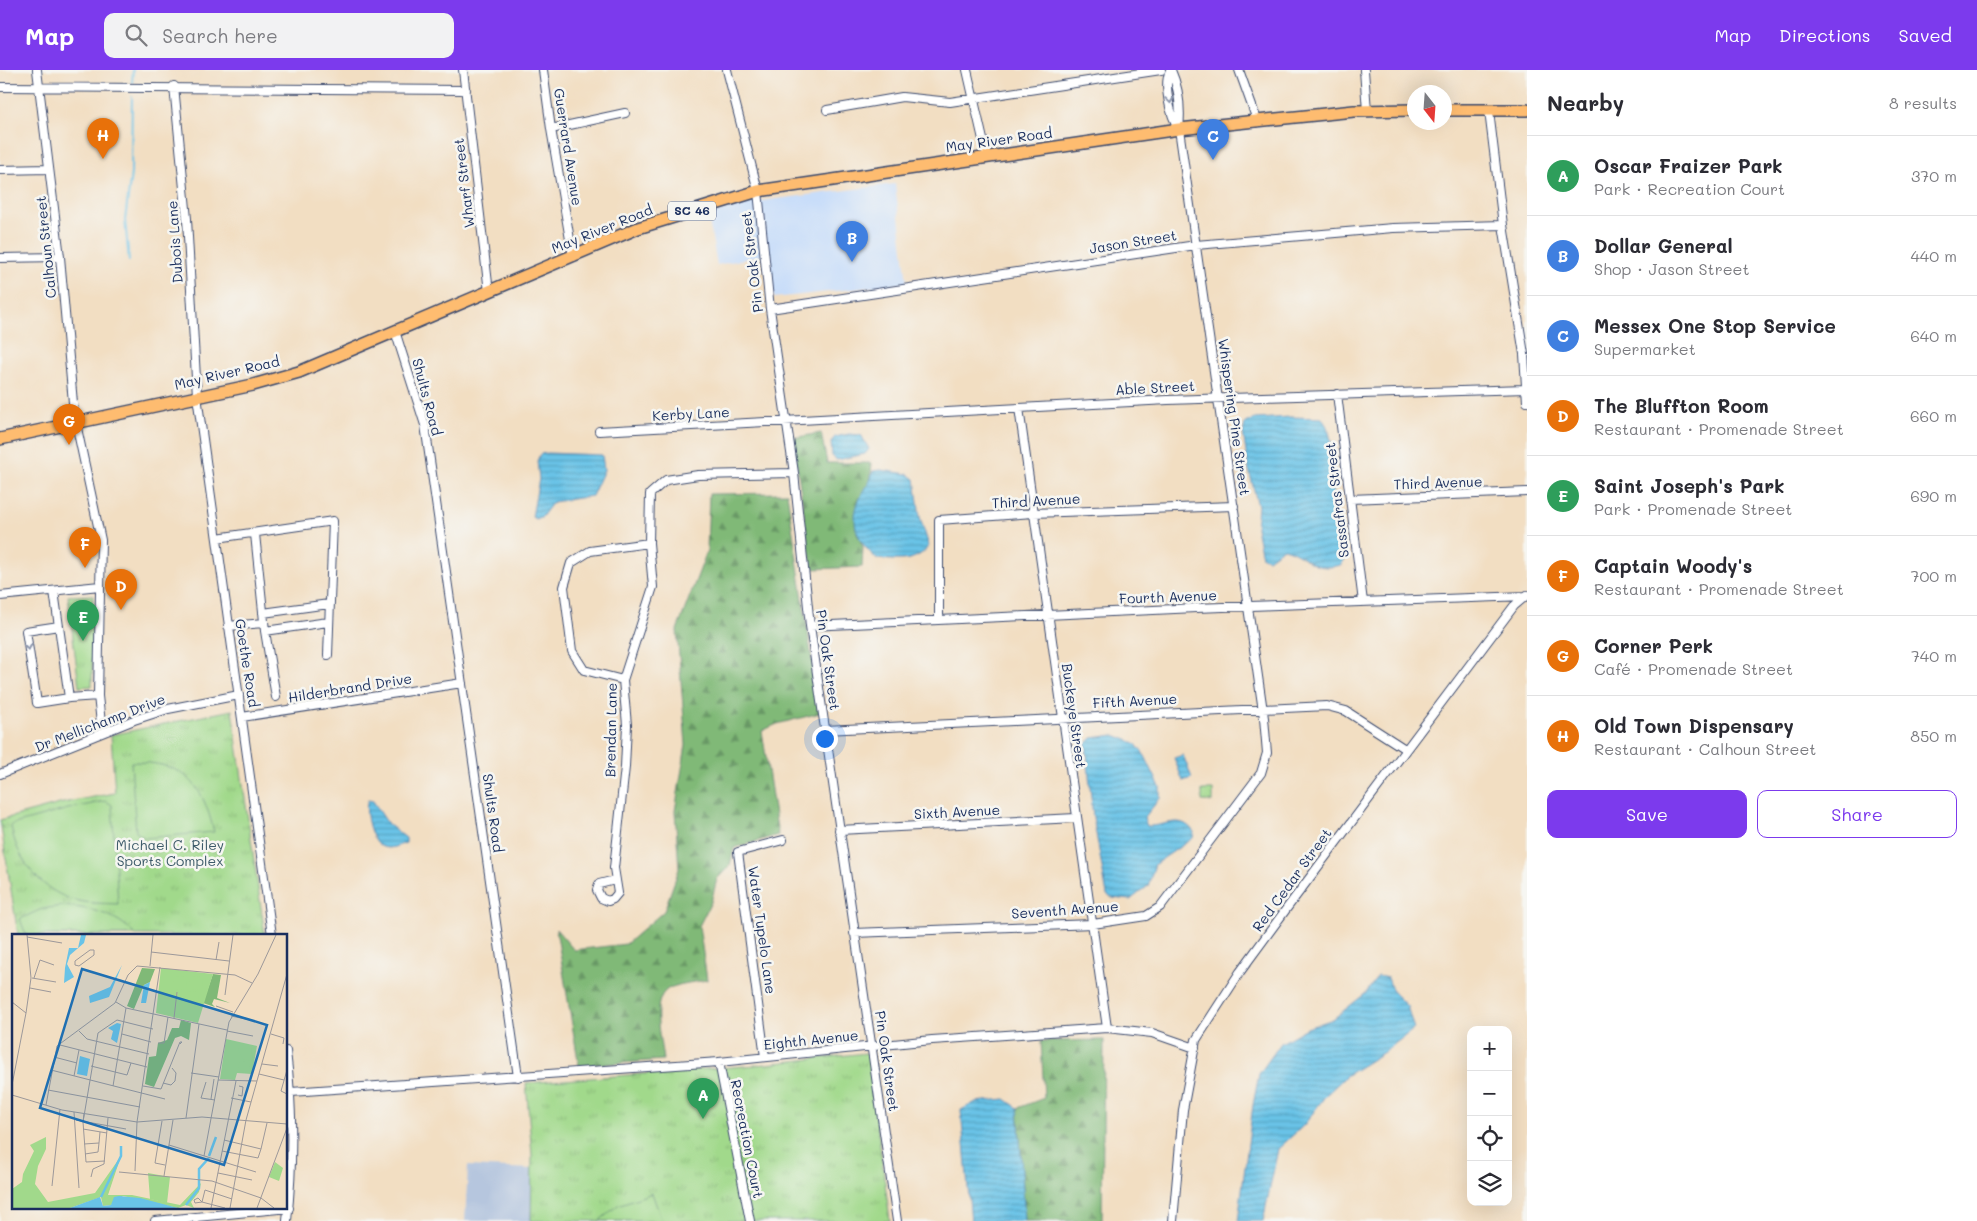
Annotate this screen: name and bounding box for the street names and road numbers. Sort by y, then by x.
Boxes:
street label: Guerrard Avenue [550,87,587,207]
street label: May River Road [944,123,1054,156]
street label: Wharf Street [449,137,478,229]
street label: Calhoun Street [31,195,60,299]
street label: Dubois Lane [162,200,187,284]
street label: May River Road [548,200,655,257]
road number: SC 46 [668,202,716,220]
street label: Pin Oak Street [736,211,767,314]
street label: Jason Street [1088,225,1178,258]
street label: Whispering Pine Street [1214,337,1255,497]
street label: May River Road [172,351,281,394]
street label: Shults Road [408,356,447,438]
street label: Able Street [1115,376,1195,399]
street label: Kerby Lane [652,402,730,425]
street label: Sassafras Street [1320,441,1353,559]
street label: Third Avenue [1393,471,1483,494]
street label: Third Avenue [991,489,1081,512]
street label: Fourth Avenue [1119,585,1217,608]
street label: Pin Oak Street [812,608,845,711]
street label: Goethe Road [231,617,264,709]
street label: Buckeye Street [1058,662,1091,770]
street label: Hilderbrand Drive [287,668,413,707]
street label: Brendan Lane [600,683,621,777]
street label: Dr Mellichamp Drive [32,689,168,756]
street label: Fifth Avenue [1092,689,1178,712]
street label: Shults Road [479,772,508,854]
street label: Sixth Avenue [913,800,1001,823]
street label: Red Cedar Street [1248,824,1336,935]
street label: Water Tupelo Lane [744,865,781,995]
street label: Seventh Avenue [1011,896,1119,923]
street label: Pin Oak Street [871,1009,904,1112]
street label: Eighth Avenue [763,1025,859,1054]
street label: Recreation Court [727,1078,768,1200]

